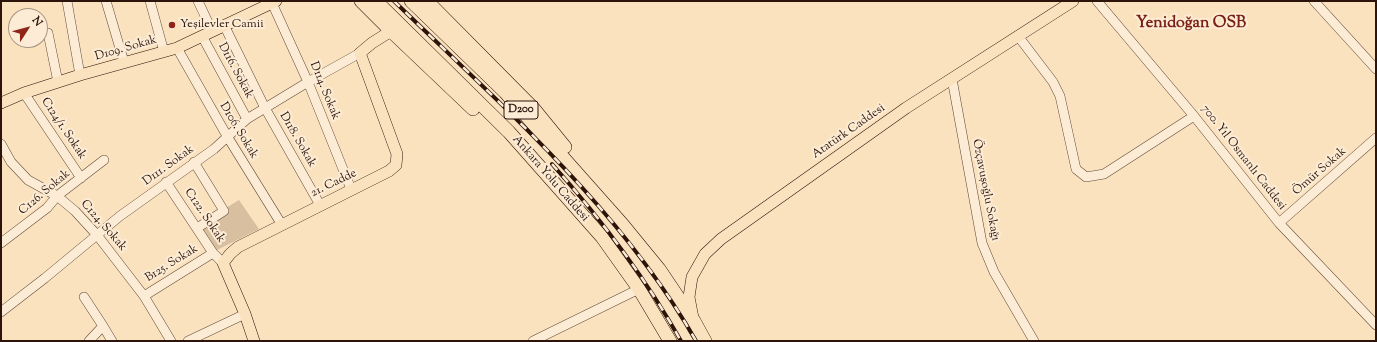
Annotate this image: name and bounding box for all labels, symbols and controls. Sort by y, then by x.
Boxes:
north arrow [8,8,48,48]
text: N [28,13,46,30]
district label: Yenidoğan OSB [1136,14,1246,34]
place label: Yeşilevler Camii [180,18,264,32]
marker: Yeşilevler Camii [167,20,177,30]
street label: D109. Sokak [93,33,159,65]
street label: D116. Sokak [214,41,256,101]
street label: D114. Sokak [306,60,342,122]
street label: C124/1. Sokak [37,95,89,163]
street label: D106. Sokak [216,100,260,162]
road number: D200 [504,101,538,119]
street label: Atatürk Caddesi [810,102,888,162]
street label: 700. Yıl Osmanlı Caddesi [1197,103,1289,213]
street label: D118. Sokak [275,110,319,170]
street label: Ankara Yolu Caddesi [509,133,591,225]
street label: Özçavuşoğlu Sokağı [968,138,1002,242]
street label: D111. Sokak [141,143,197,189]
street label: Ömür Sokak [1290,145,1350,199]
street label: C126. Sokak [16,167,74,219]
street label: 21. Cadde [309,167,359,201]
street label: C122. Sokak [181,186,227,246]
street label: C124. Sokak [77,197,129,255]
street label: B125. Sokak [143,242,201,286]

